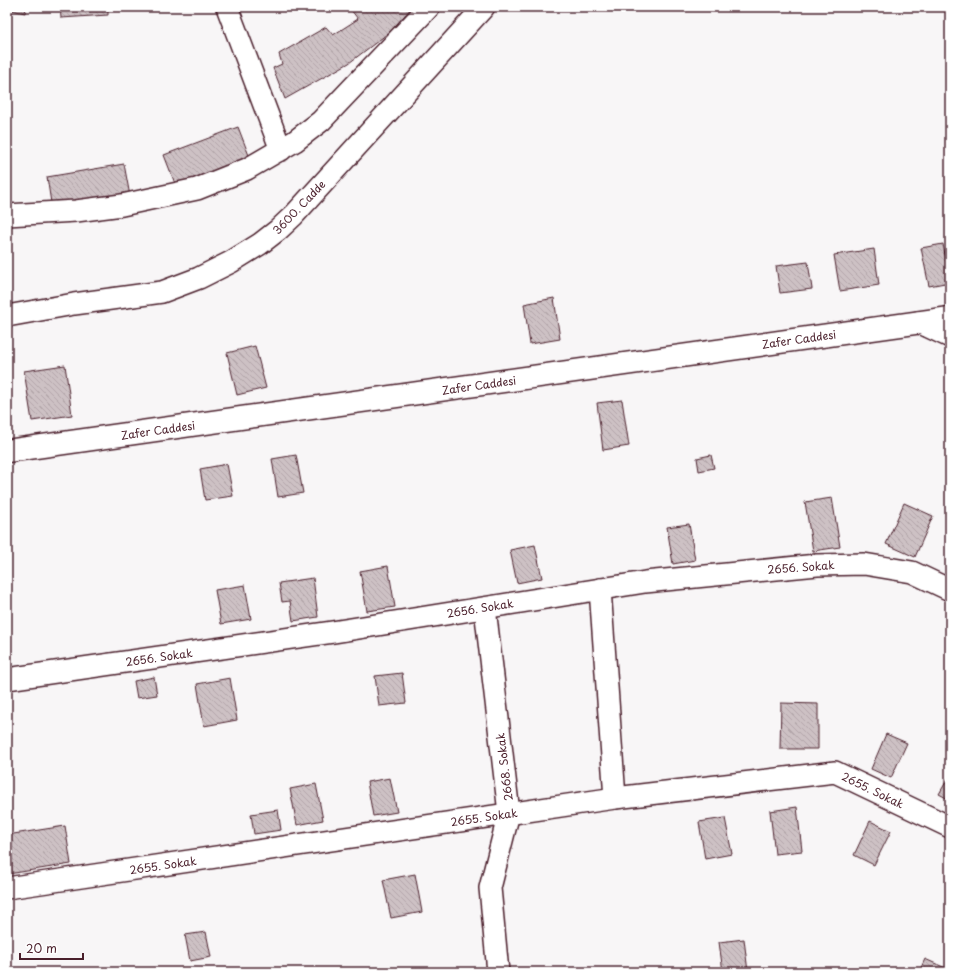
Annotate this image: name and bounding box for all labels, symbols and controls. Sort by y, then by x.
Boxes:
street label: 3600. Cadde [269,176,329,238]
street label: Zafer Caddesi [761,325,837,353]
street label: Zafer Caddesi [441,371,517,399]
street label: Zafer Caddesi [120,416,196,444]
street label: 2656. Sokak [767,556,836,578]
street label: 2656. Sokak [445,594,515,622]
street label: 2656. Sokak [125,644,194,670]
street label: 2668. Sokak [491,731,517,802]
street label: 2655. Sokak [839,768,908,813]
street label: 2655. Sokak [449,804,519,830]
street label: 2655. Sokak [128,852,198,878]
scale bar [20,935,83,961]
text: 20 m [26,939,57,957]

